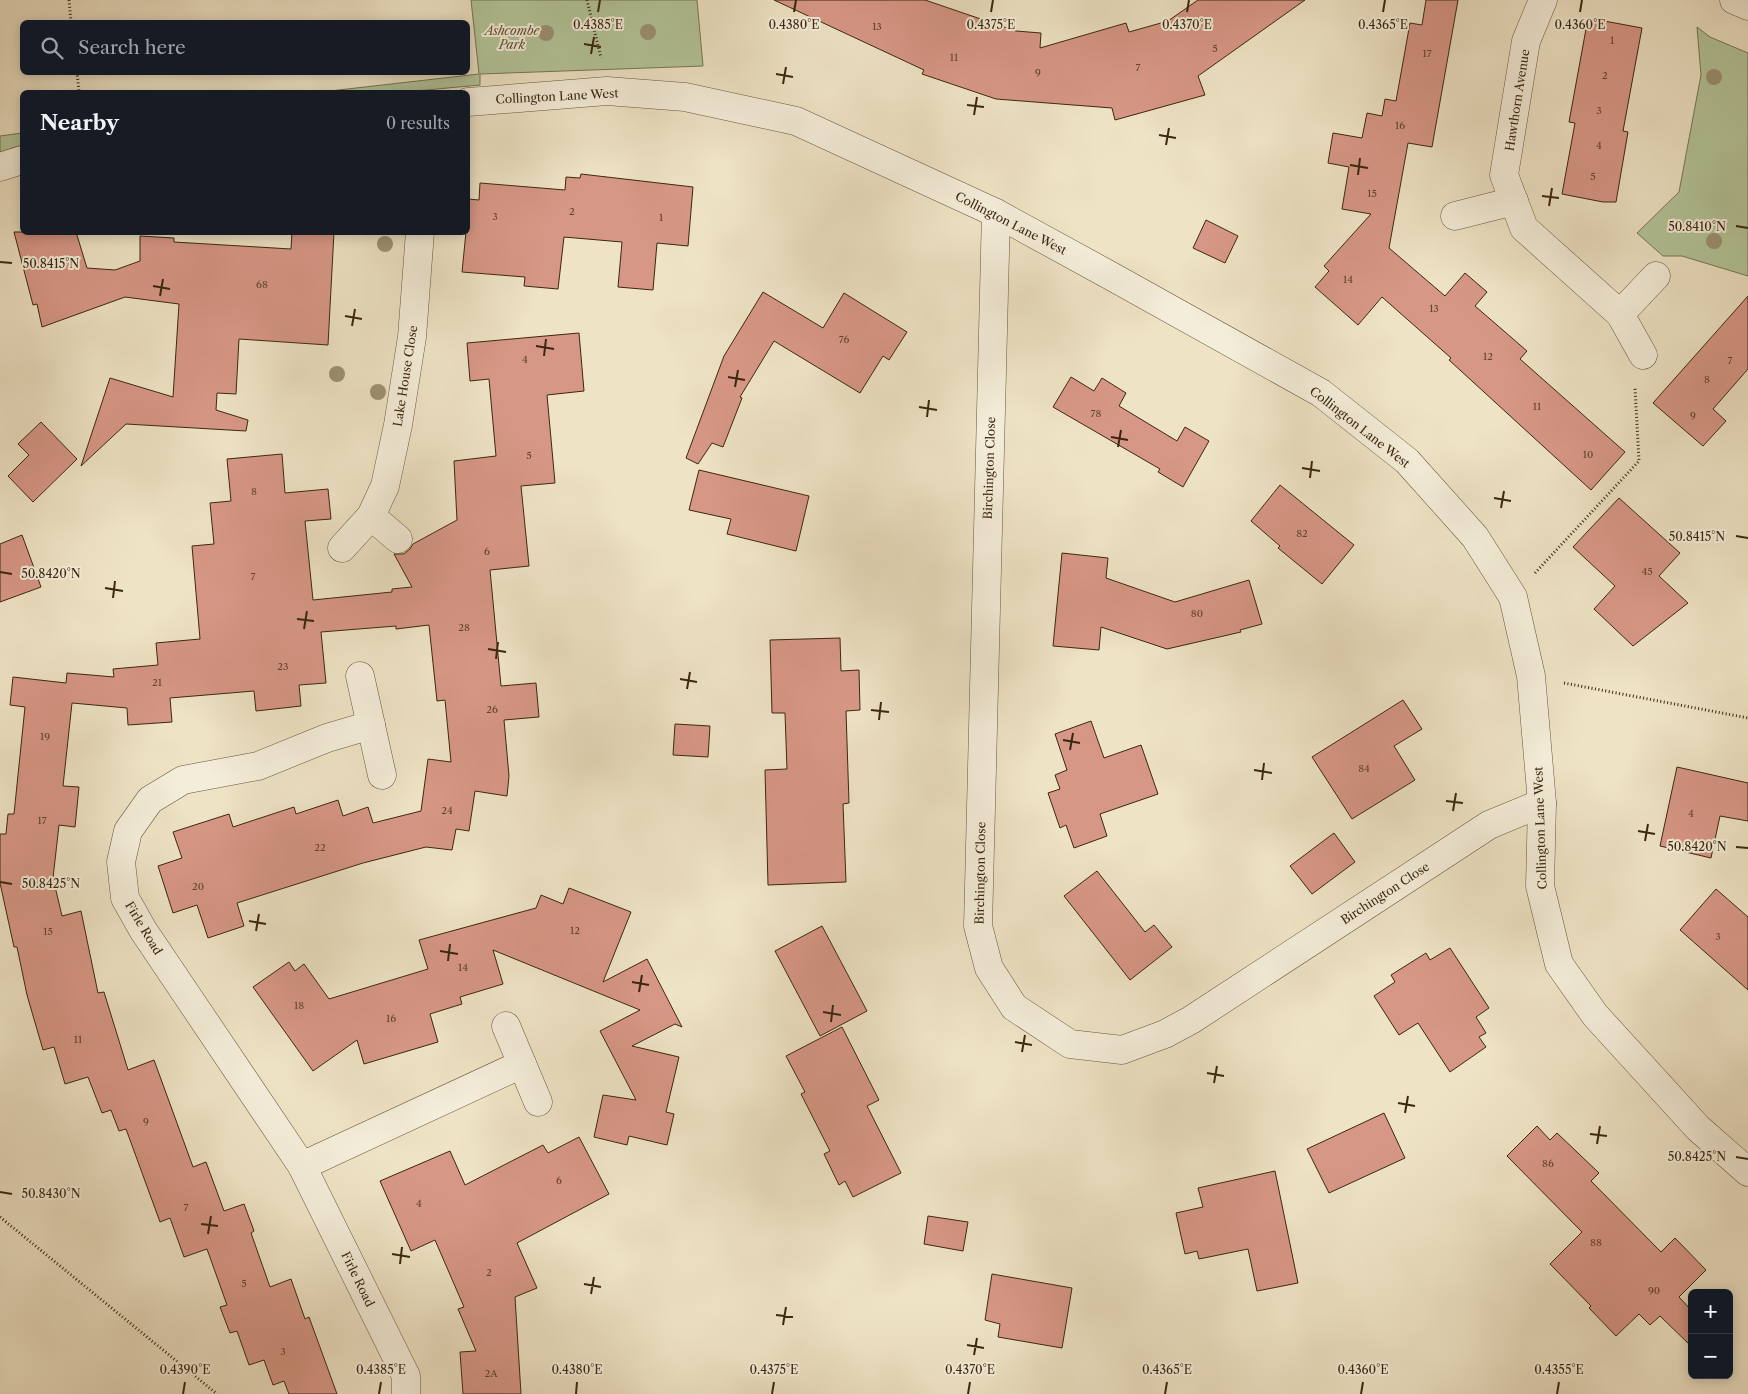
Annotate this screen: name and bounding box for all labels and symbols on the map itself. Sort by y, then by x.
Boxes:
text: 0.4385°E [573,17,623,32]
text: 0.4380°E [768,17,820,32]
text: 0.4375°E [967,17,1015,32]
text: 0.4370°E [1162,17,1212,32]
text: 0.4365°E [1358,17,1408,32]
text: 0.4360°E [1555,17,1606,32]
house number: 13 [872,20,882,33]
park label: Ashcombe Park [483,23,541,52]
house number: 1 [1610,34,1615,47]
house number: 5 [1212,42,1218,55]
house number: 17 [1422,47,1432,60]
street label: Hawthorn Avenue [1502,48,1533,152]
house number: 11 [950,51,959,64]
house number: 7 [1136,61,1141,74]
house number: 9 [1035,66,1041,79]
house number: 2 [1602,69,1608,82]
street label: Collington Lane West [495,85,620,107]
house number: 3 [1596,104,1602,117]
house number: 16 [1395,119,1405,132]
house number: 4 [1596,139,1602,152]
house number: 5 [1590,170,1596,183]
house number: 15 [1367,187,1377,200]
street label: Collington Lane West [953,188,1070,258]
house number: 2 [569,205,575,218]
house number: 3 [492,210,498,223]
house number: 1 [659,211,664,224]
text: 50.8410°N [1668,219,1726,234]
text: 50.8415°N [23,256,79,271]
house number: 14 [1343,273,1353,286]
house number: 68 [256,278,268,291]
house number: 13 [1429,302,1439,315]
street label: Lake House Close [390,324,420,428]
house number: 76 [839,333,849,346]
house number: 12 [1483,350,1493,363]
house number: 4 [522,353,528,366]
house number: 7 [1728,354,1733,367]
house number: 8 [1704,373,1710,386]
street label: Collington Lane West [1307,383,1414,471]
house number: 11 [1533,400,1542,413]
house number: 78 [1091,407,1101,420]
house number: 9 [1690,409,1696,422]
street label: Birchington Close [980,416,998,520]
house number: 10 [1583,448,1593,461]
house number: 5 [526,449,532,462]
house number: 8 [251,485,257,498]
house number: 82 [1296,527,1308,540]
text: 50.8415°N [1669,529,1725,544]
house number: 6 [484,545,490,558]
house number: 45 [1641,565,1653,578]
text: 50.8420°N [21,566,81,581]
house number: 7 [251,570,256,583]
house number: 80 [1191,607,1203,620]
house number: 28 [458,621,470,634]
house number: 23 [277,660,289,673]
house number: 21 [152,676,163,689]
house number: 26 [486,703,498,716]
house number: 19 [40,730,50,743]
house number: 84 [1358,762,1370,775]
street label: Collington Lane West [1530,766,1550,890]
house number: 24 [441,804,453,817]
house number: 4 [1688,807,1694,820]
house number: 17 [37,814,47,827]
street label: Birchington Close [972,821,988,924]
text: 50.8420°N [1667,839,1727,854]
house number: 22 [314,841,326,854]
street label: Birchington Close [1338,859,1432,927]
text: 50.8425°N [22,876,80,891]
house number: 20 [192,880,204,893]
street label: Firle Road [122,899,166,958]
house number: 12 [570,924,580,937]
house number: 15 [43,925,53,938]
house number: 3 [1715,930,1721,943]
house number: 14 [458,961,468,974]
house number: 18 [294,999,304,1012]
house number: 16 [386,1012,396,1025]
house number: 11 [74,1033,83,1046]
house number: 9 [143,1115,149,1128]
text: 50.8425°N [1668,1149,1726,1164]
house number: 86 [1542,1157,1554,1170]
house number: 6 [556,1174,562,1187]
text: 50.8430°N [21,1186,81,1201]
house number: 4 [416,1197,422,1210]
house number: 7 [184,1201,189,1214]
house number: 88 [1590,1236,1602,1249]
street label: Firle Road [338,1249,378,1310]
house number: 2 [486,1266,492,1279]
house number: 5 [241,1277,247,1290]
house number: 90 [1648,1284,1660,1297]
house number: 3 [280,1345,286,1358]
text: 0.4390°E [160,1362,211,1377]
text: 0.4385°E [356,1362,406,1377]
text: 0.4380°E [551,1362,603,1377]
text: 0.4375°E [750,1362,798,1377]
text: 0.4370°E [945,1362,995,1377]
text: 0.4365°E [1142,1362,1192,1377]
text: 0.4360°E [1338,1362,1389,1377]
text: 0.4355°E [1534,1362,1584,1377]
house number: 2A [484,1367,498,1380]

